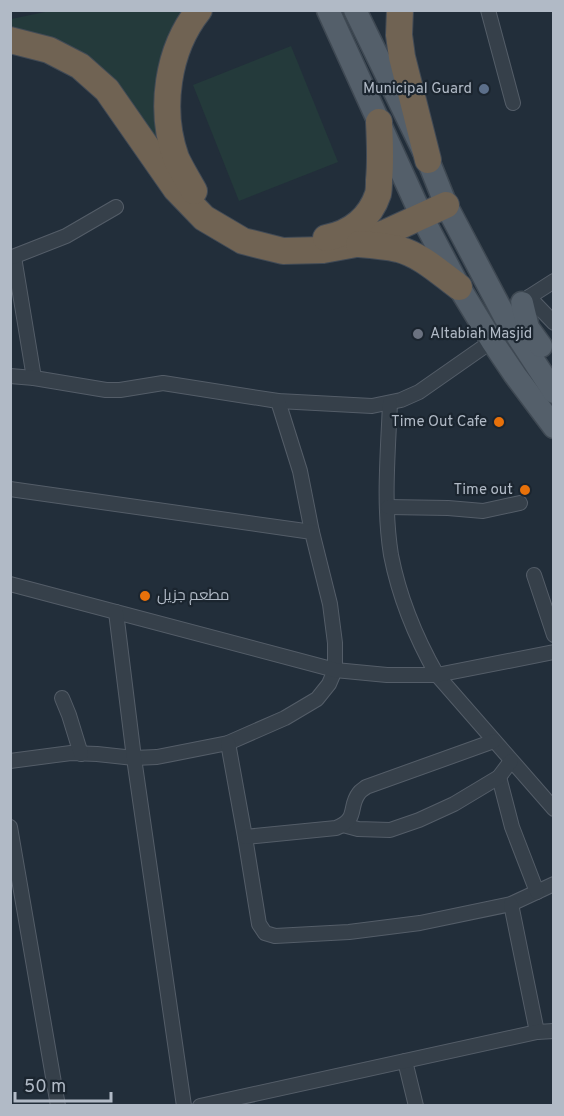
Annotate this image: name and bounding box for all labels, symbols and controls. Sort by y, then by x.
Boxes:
place label: Municipal Guard [363,80,472,99]
marker: Municipal Guard [477,82,491,96]
place label: Altabiah Masjid [430,325,532,344]
marker: Altabiah Masjid [411,327,425,341]
place label: Time Out Cafe [391,413,487,432]
marker: Time Out Cafe [492,415,506,429]
place label: Time out [453,481,513,500]
marker: Time out [518,483,532,497]
place label: مطعم جزيل [157,587,229,606]
marker: مطعم جزيل [138,589,152,603]
scale bar [15,1065,111,1103]
text: 50 m [24,1076,66,1099]

